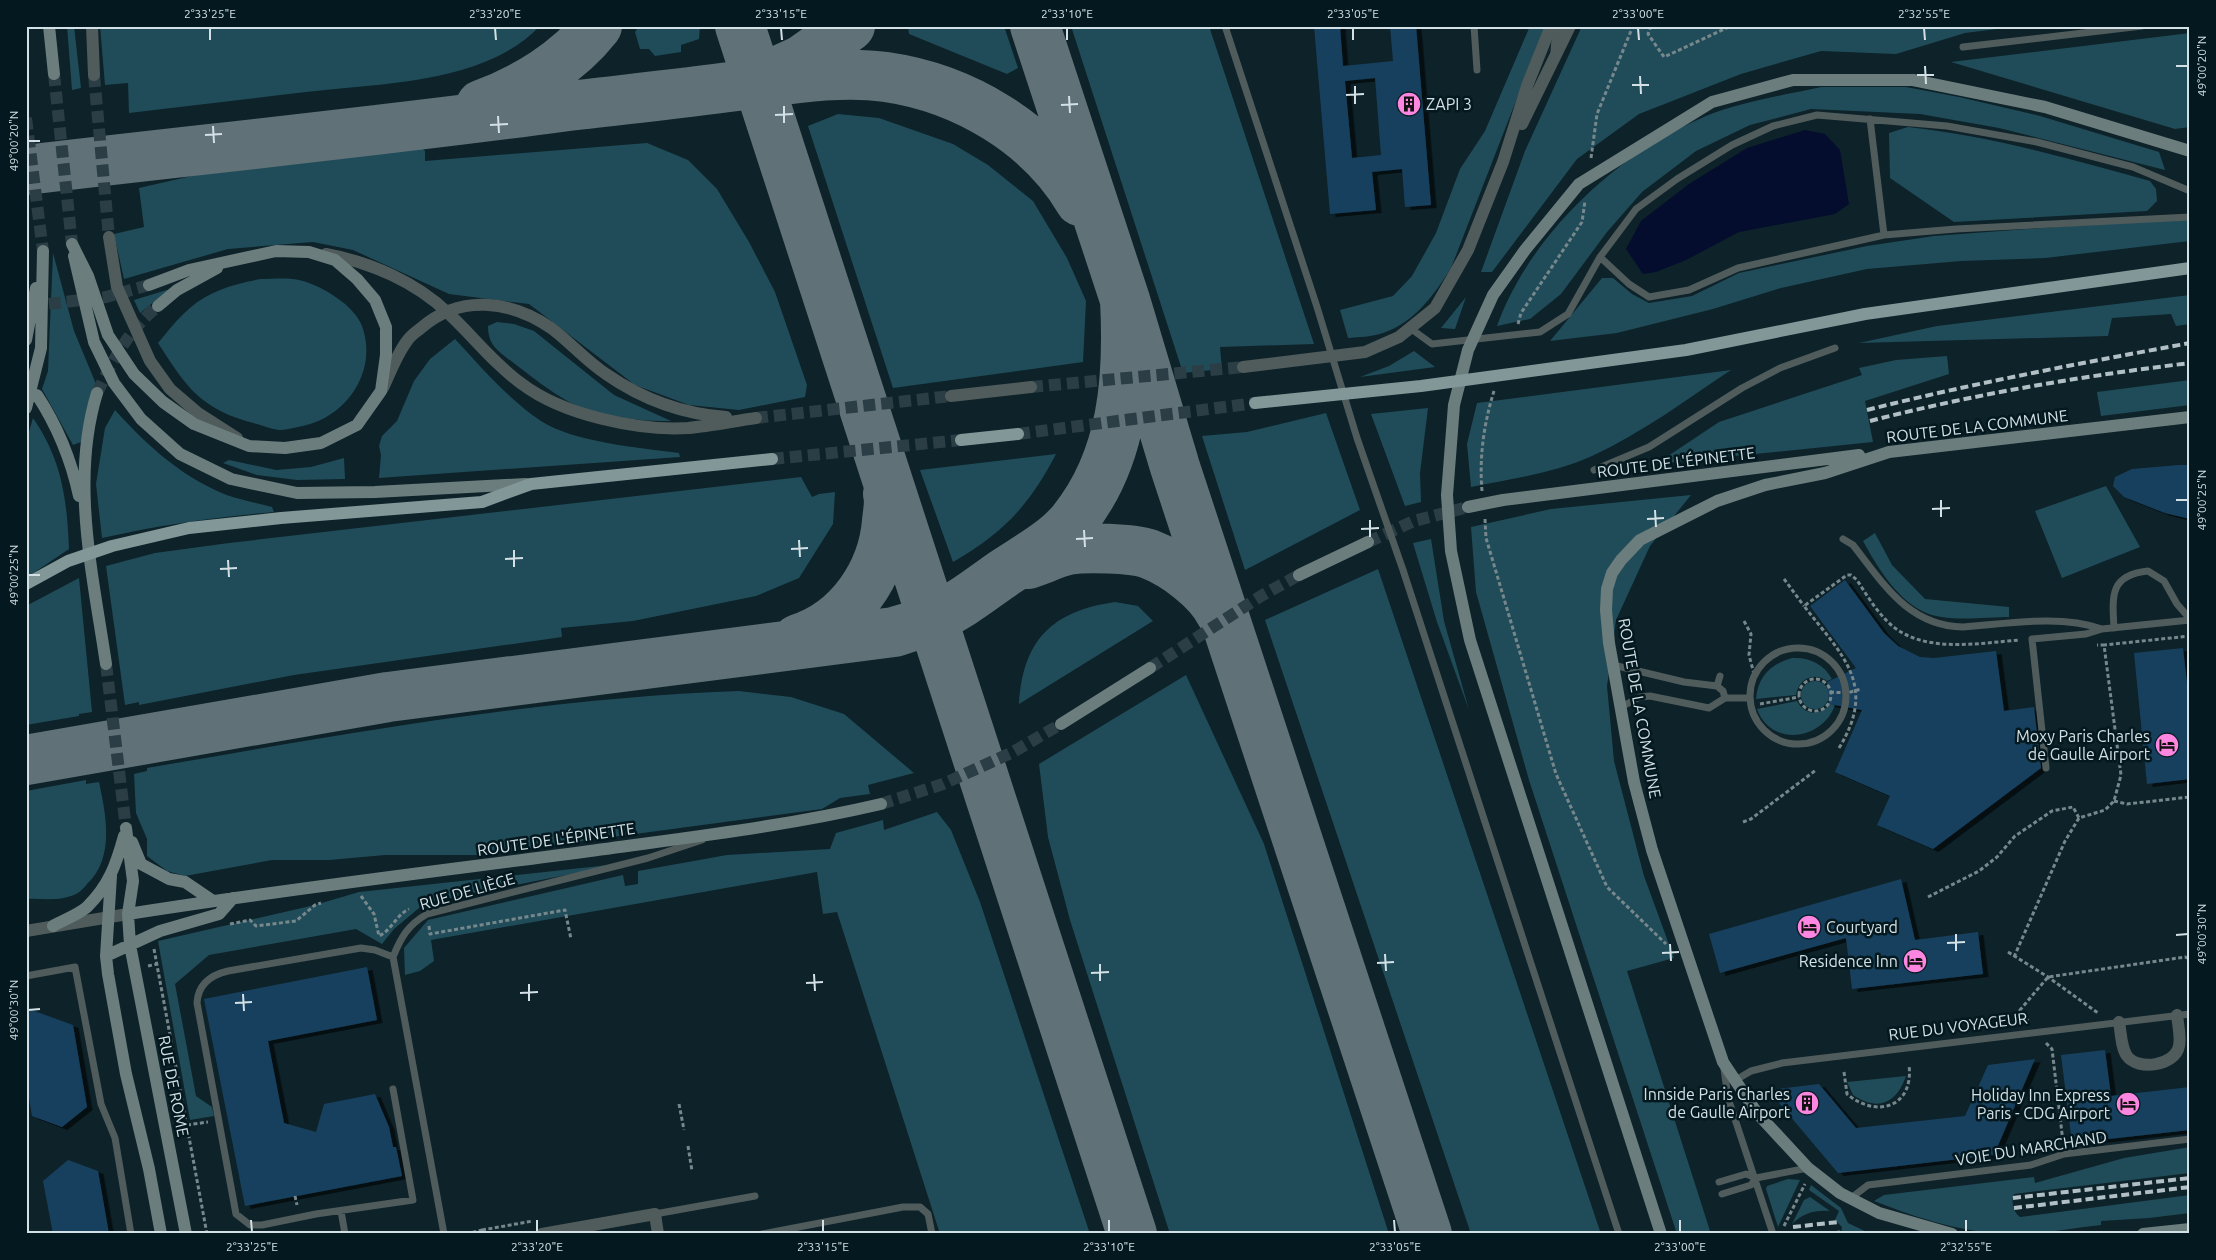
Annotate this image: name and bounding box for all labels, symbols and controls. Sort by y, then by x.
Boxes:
text: 2°33'25"E [184,7,236,20]
text: 2°33'20"E [469,7,521,20]
text: 2°33'15"E [755,7,807,20]
text: 2°33'10"E [1041,7,1093,20]
text: 2°33'05"E [1327,7,1379,20]
text: 2°33'00"E [1612,7,1664,20]
text: 2°32'55"E [1898,7,1950,20]
text: 49°00'20"N [2195,36,2208,96]
building icon: ZAPI 3 [1396,91,1422,117]
place label: ZAPI 3 [1426,95,1472,113]
text: 49°00'20"N [7,111,20,171]
street label: ROUTE DE LA COMMUNE [1885,406,2069,446]
street label: ROUTE DE L'ÉPINETTE [1596,441,1756,481]
text: 49°00'25"N [2195,470,2208,530]
text: 49°00'25"N [7,545,20,605]
street label: ROUTE DE LA COMMUNE [1615,617,1665,800]
place label: Moxy Paris Charles de Gaulle Airport [2016,727,2151,763]
hotel icon: Moxy Paris Charles de Gaulle Airport [2154,732,2180,758]
street label: ROUTE DE L'ÉPINETTE [476,817,636,859]
street label: RUE DE LIÈGE [417,867,517,913]
text: 49°00'30"N [2195,904,2208,964]
hotel icon: Courtyard [1796,914,1822,940]
place label: Courtyard [1826,918,1898,936]
hotel icon: Residence Inn [1902,948,1928,974]
place label: Residence Inn [1799,952,1898,970]
text: 49°00'30"N [7,980,20,1040]
street label: RUE DU VOYAGEUR [1887,1009,2029,1043]
street label: RUE DE ROME [155,1034,193,1138]
place label: Innside Paris Charles de Gaulle Airport [1644,1085,1791,1121]
place label: Holiday Inn Express Paris - CDG Airport [1971,1086,2111,1122]
building icon: Innside Paris Charles de Gaulle Airport [1794,1090,1820,1116]
hotel icon: Holiday Inn Express Paris - CDG Airport [2115,1091,2141,1117]
street label: VOIE DU MARCHAND [1954,1127,2108,1169]
text: 2°33'25"E [226,1240,278,1253]
text: 2°33'20"E [511,1240,563,1253]
text: 2°33'15"E [797,1240,849,1253]
text: 2°33'10"E [1083,1240,1135,1253]
text: 2°33'05"E [1369,1240,1421,1253]
text: 2°33'00"E [1654,1240,1706,1253]
text: 2°32'55"E [1940,1240,1992,1253]

